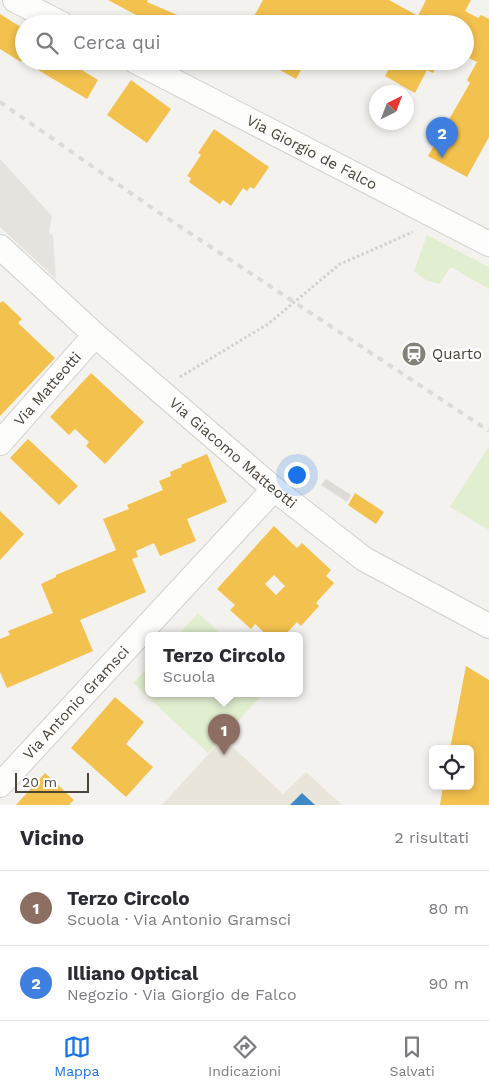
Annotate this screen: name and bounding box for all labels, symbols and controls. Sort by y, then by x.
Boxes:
search box [15,15,474,70]
icon: search [33,29,61,57]
text: Cerca qui [73,31,161,54]
north arrow [369,85,414,130]
street label: Via Giorgio de Falco [243,111,380,194]
pin: 2 [426,117,458,158]
station icon: Quarto [401,341,427,367]
place label: Quarto [432,345,482,363]
street label: Via Matteotti [10,348,85,430]
street label: Via Giacomo Matteotti [165,394,300,512]
your location [284,462,310,488]
popup [145,632,303,697]
street label: Via Antonio Gramsci [19,642,133,763]
text: Terzo Circolo [163,644,285,667]
text: Scuola [163,667,215,686]
pin: 1 [208,714,240,755]
map controls [429,745,474,790]
button: locate [429,745,474,790]
scale bar [15,770,89,793]
text: 20 m [22,774,57,790]
text: Vicino [20,825,84,850]
text: 2 risultati [394,828,469,847]
text: Terzo Circolo [67,887,190,910]
text: 1 [33,899,39,918]
text: 80 m [428,899,469,918]
text: Scuola · Via Antonio Gramsci [67,910,291,929]
text: Illiano Optical [67,962,198,985]
text: 2 [31,974,41,993]
text: 90 m [428,974,469,993]
text: Negozio · Via Giorgio de Falco [67,985,297,1004]
tab: Mappa [54,1033,100,1079]
tab: Indicazioni [208,1033,281,1079]
tab: Salvati [390,1033,435,1079]

